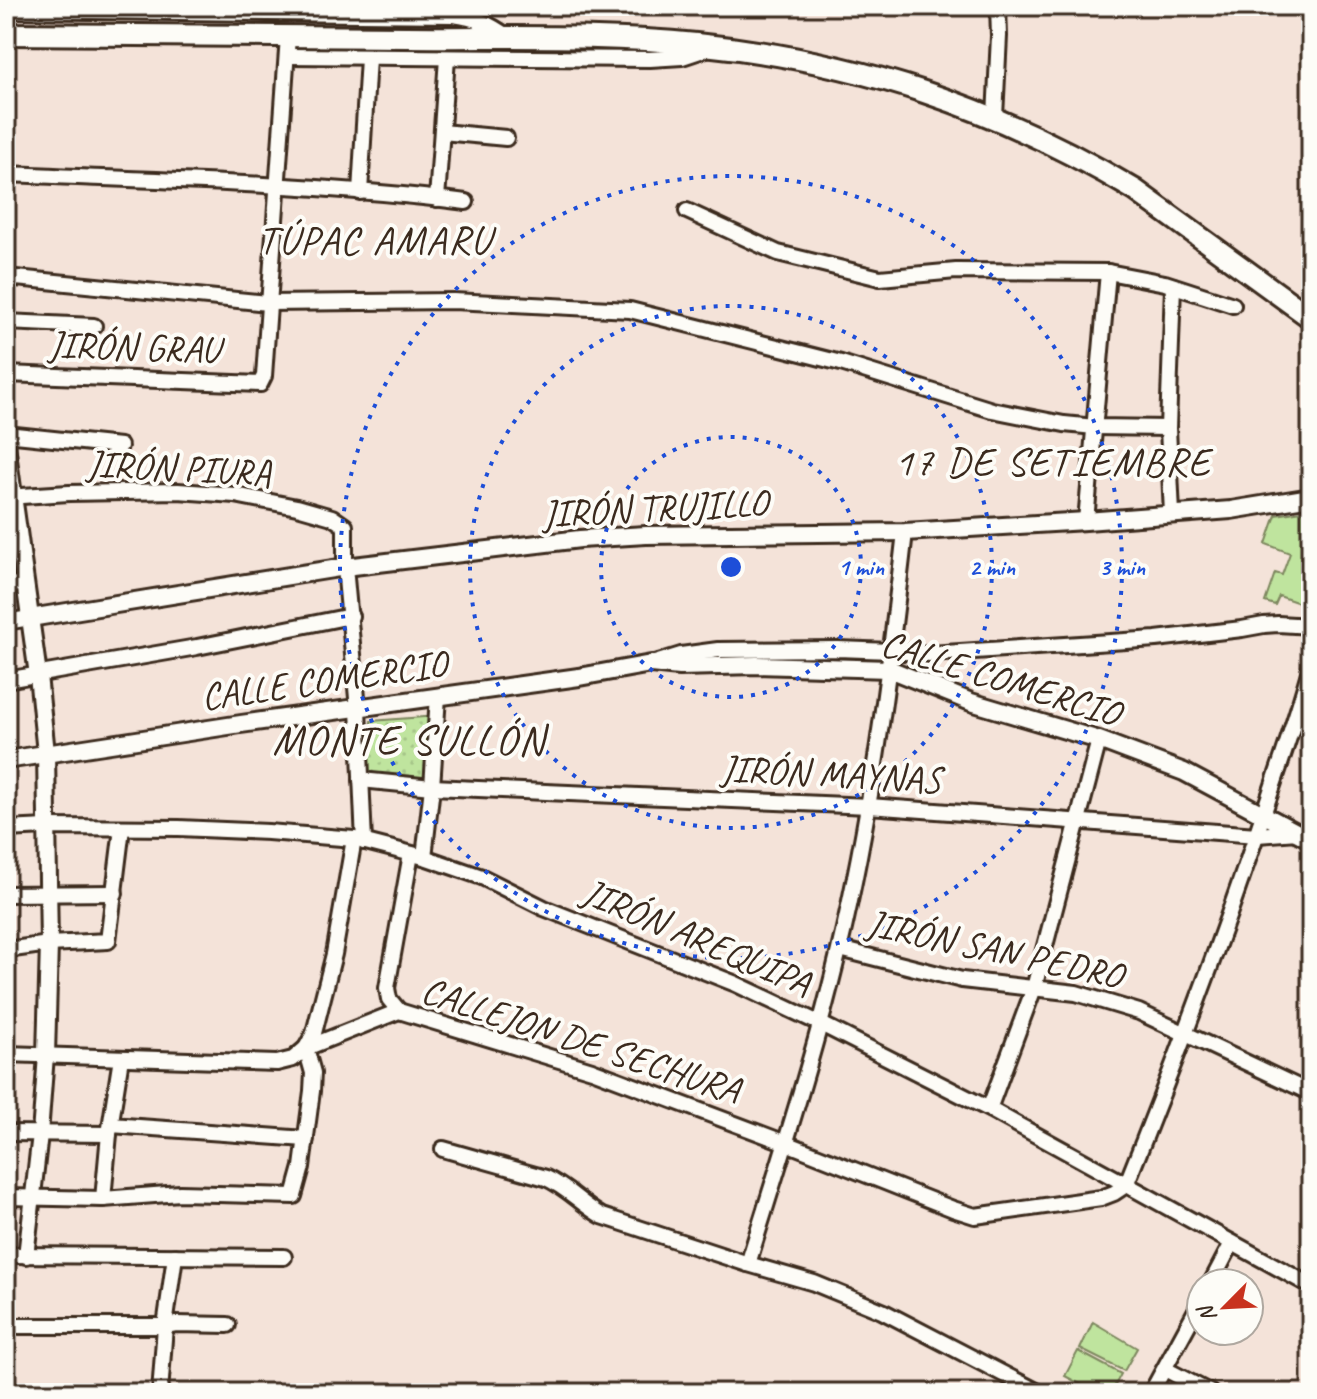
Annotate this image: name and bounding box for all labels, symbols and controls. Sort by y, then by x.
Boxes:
district label: TÚPAC AMARU [258,215,497,265]
street label: JIRÓN GRAU [46,320,226,374]
district label: 17 DE SETIEMBRE [895,437,1214,487]
street label: JIRÓN PIURA [84,440,273,496]
street label: JIRÓN TRUJILLO [539,478,773,537]
text: 1 min [838,552,885,582]
text: 2 min [969,552,1016,582]
text: 3 min [1099,552,1146,582]
centre of rings [717,553,745,581]
street label: CALLE COMERCIO [876,619,1130,738]
street label: CALLE COMERCIO [198,639,454,720]
district label: MONTE SULLÓN [272,714,549,767]
street label: JIRÓN MAYNAS [718,745,946,803]
street label: JIRÓN AREQUIPA [574,867,819,1007]
street label: JIRÓN SAN PEDRO [861,899,1131,1000]
street label: CALLEJON DE SECHURA [416,966,748,1114]
north arrow [1185,1267,1265,1347]
text: N [1191,1300,1223,1327]

